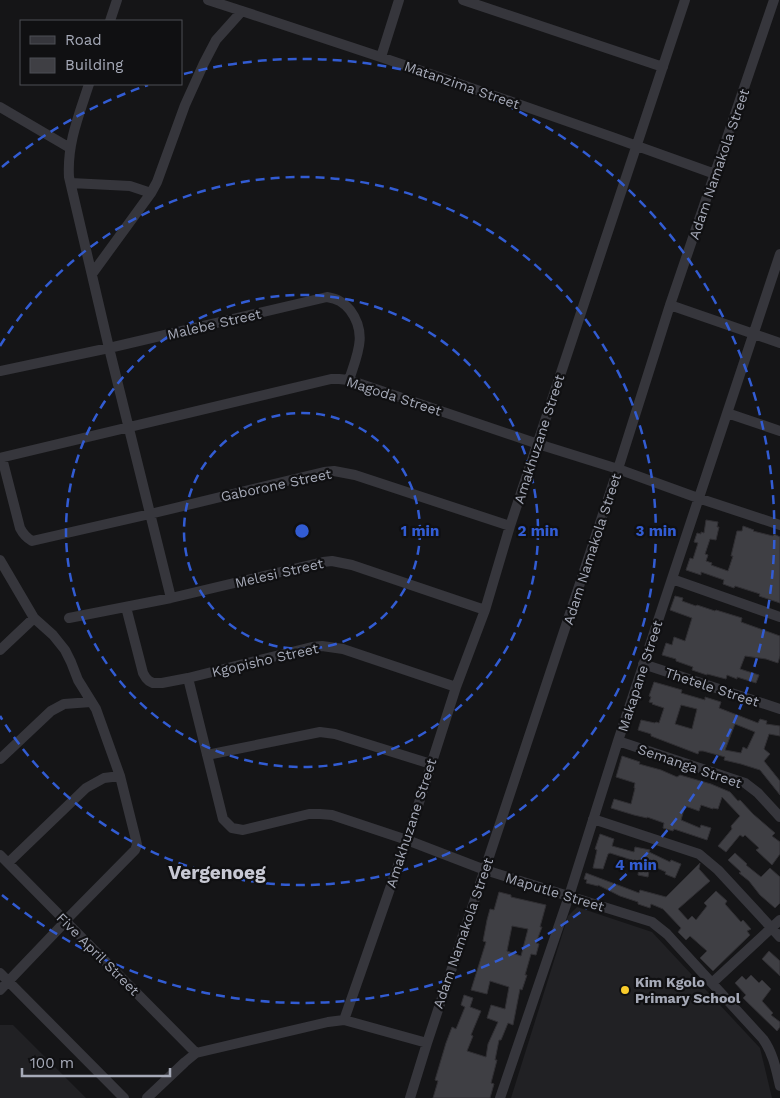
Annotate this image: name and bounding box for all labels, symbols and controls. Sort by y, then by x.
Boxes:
legend [20,20,182,85]
text: Road [65,31,102,49]
text: Building [65,56,123,74]
street label: Matanzima Street [402,58,522,112]
street label: Adam Namakola Street [686,86,752,241]
street label: Malebe Street [165,305,263,343]
street label: Amakhuzane Street [511,372,567,506]
street label: Magoda Street [344,373,444,419]
street label: Gaborone Street [219,465,333,505]
street label: Adam Namakola Street [560,471,624,627]
centre of rings [293,522,311,540]
text: 1 min [401,522,439,540]
text: 2 min [517,522,559,540]
text: 3 min [636,522,676,540]
street label: Melesi Street [233,555,325,591]
street label: Makapane Street [614,618,666,734]
street label: Kgopisho Street [210,640,320,680]
street label: Thetele Street [663,664,761,710]
street label: Semanga Street [636,741,744,791]
street label: Amakhuzane Street [383,756,439,890]
street label: Adam Namakola Street [430,855,496,1010]
text: 4 min [615,856,657,874]
district label: Vergenoeg [168,861,266,884]
street label: Maputle Street [504,869,606,915]
street label: Five April Street [53,909,143,999]
place label: Kim Kgolo Primary School [635,974,741,1006]
marker: Kim Kgolo Primary School [619,984,631,996]
scale bar [22,1046,170,1078]
text: 100 m [30,1054,74,1072]

